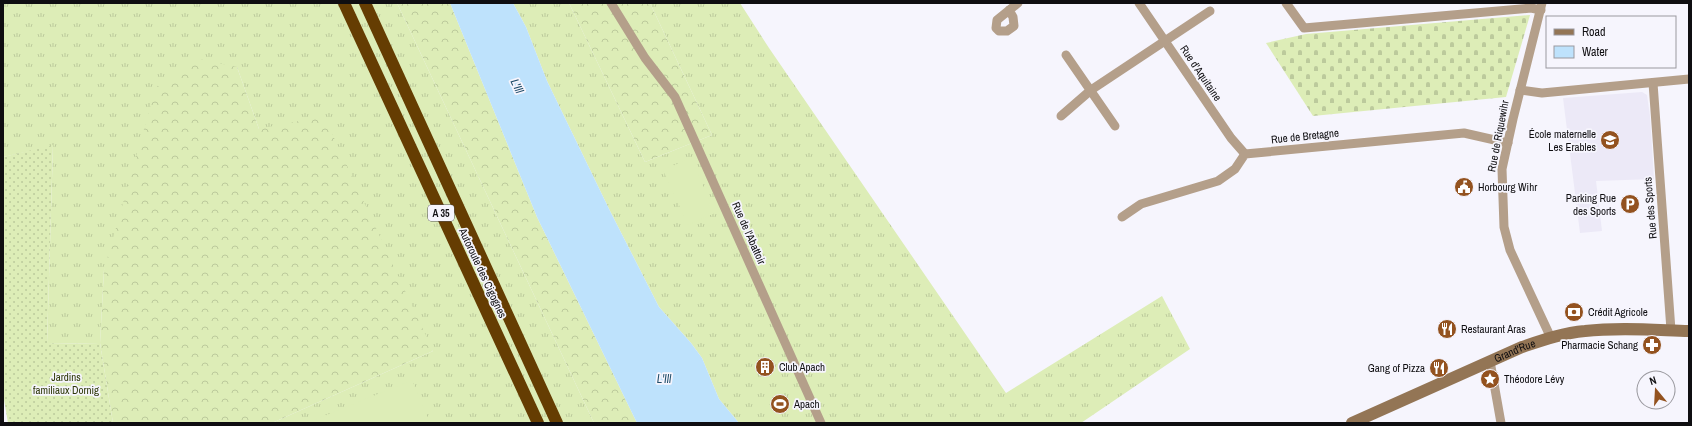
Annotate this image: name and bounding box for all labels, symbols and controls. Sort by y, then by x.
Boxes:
legend [1546,16,1676,68]
text: Road [1582,24,1606,40]
street label: Rue d'Aquitaine [1177,42,1225,104]
text: Water [1582,44,1609,60]
water label: L'Ill [507,76,528,97]
street label: Rue de Riquewihr [1484,99,1512,173]
street label: Rue de Bretagne [1270,125,1340,147]
place label: École maternelle Les Erables [1529,127,1596,154]
school or university icon: École maternelle Les Erables [1599,129,1621,151]
public building icon: Horbourg Wihr [1453,176,1475,198]
street label: Rue des Sports [1640,176,1660,240]
place label: Horbourg Wihr [1478,180,1537,194]
place label: Parking Rue des Sports [1566,191,1616,218]
parking icon: Parking Rue des Sports [1619,193,1641,215]
street label: Rue de l'Abattoir [729,200,769,266]
road number: A 35 [428,205,454,221]
street label: Autoroute des Cigognes [456,225,510,320]
bank icon: Crédit Agricole [1563,301,1585,323]
place label: Crédit Agricole [1588,305,1648,319]
restaurant icon: Restaurant Aras [1436,318,1458,340]
place label: Restaurant Aras [1461,322,1526,336]
pharmacy icon: Pharmacie Schang [1641,334,1663,356]
street label: Grand'Rue [1492,336,1537,366]
place label: Pharmacie Schang [1561,338,1638,352]
building icon: Club Apach [754,356,776,378]
restaurant icon: Gang of Pizza [1428,357,1450,379]
place label: Club Apach [779,360,825,374]
place label: Gang of Pizza [1368,361,1425,375]
place icon: Théodore Lévy [1479,368,1501,390]
park label: Jardins familiaux Dornig [33,370,99,397]
north arrow [1636,370,1676,410]
water label: L'Ill [657,371,672,387]
place label: Théodore Lévy [1504,372,1565,386]
text: N [1648,373,1658,388]
sports icon: Apach [769,393,791,415]
place label: Apach [793,397,820,411]

